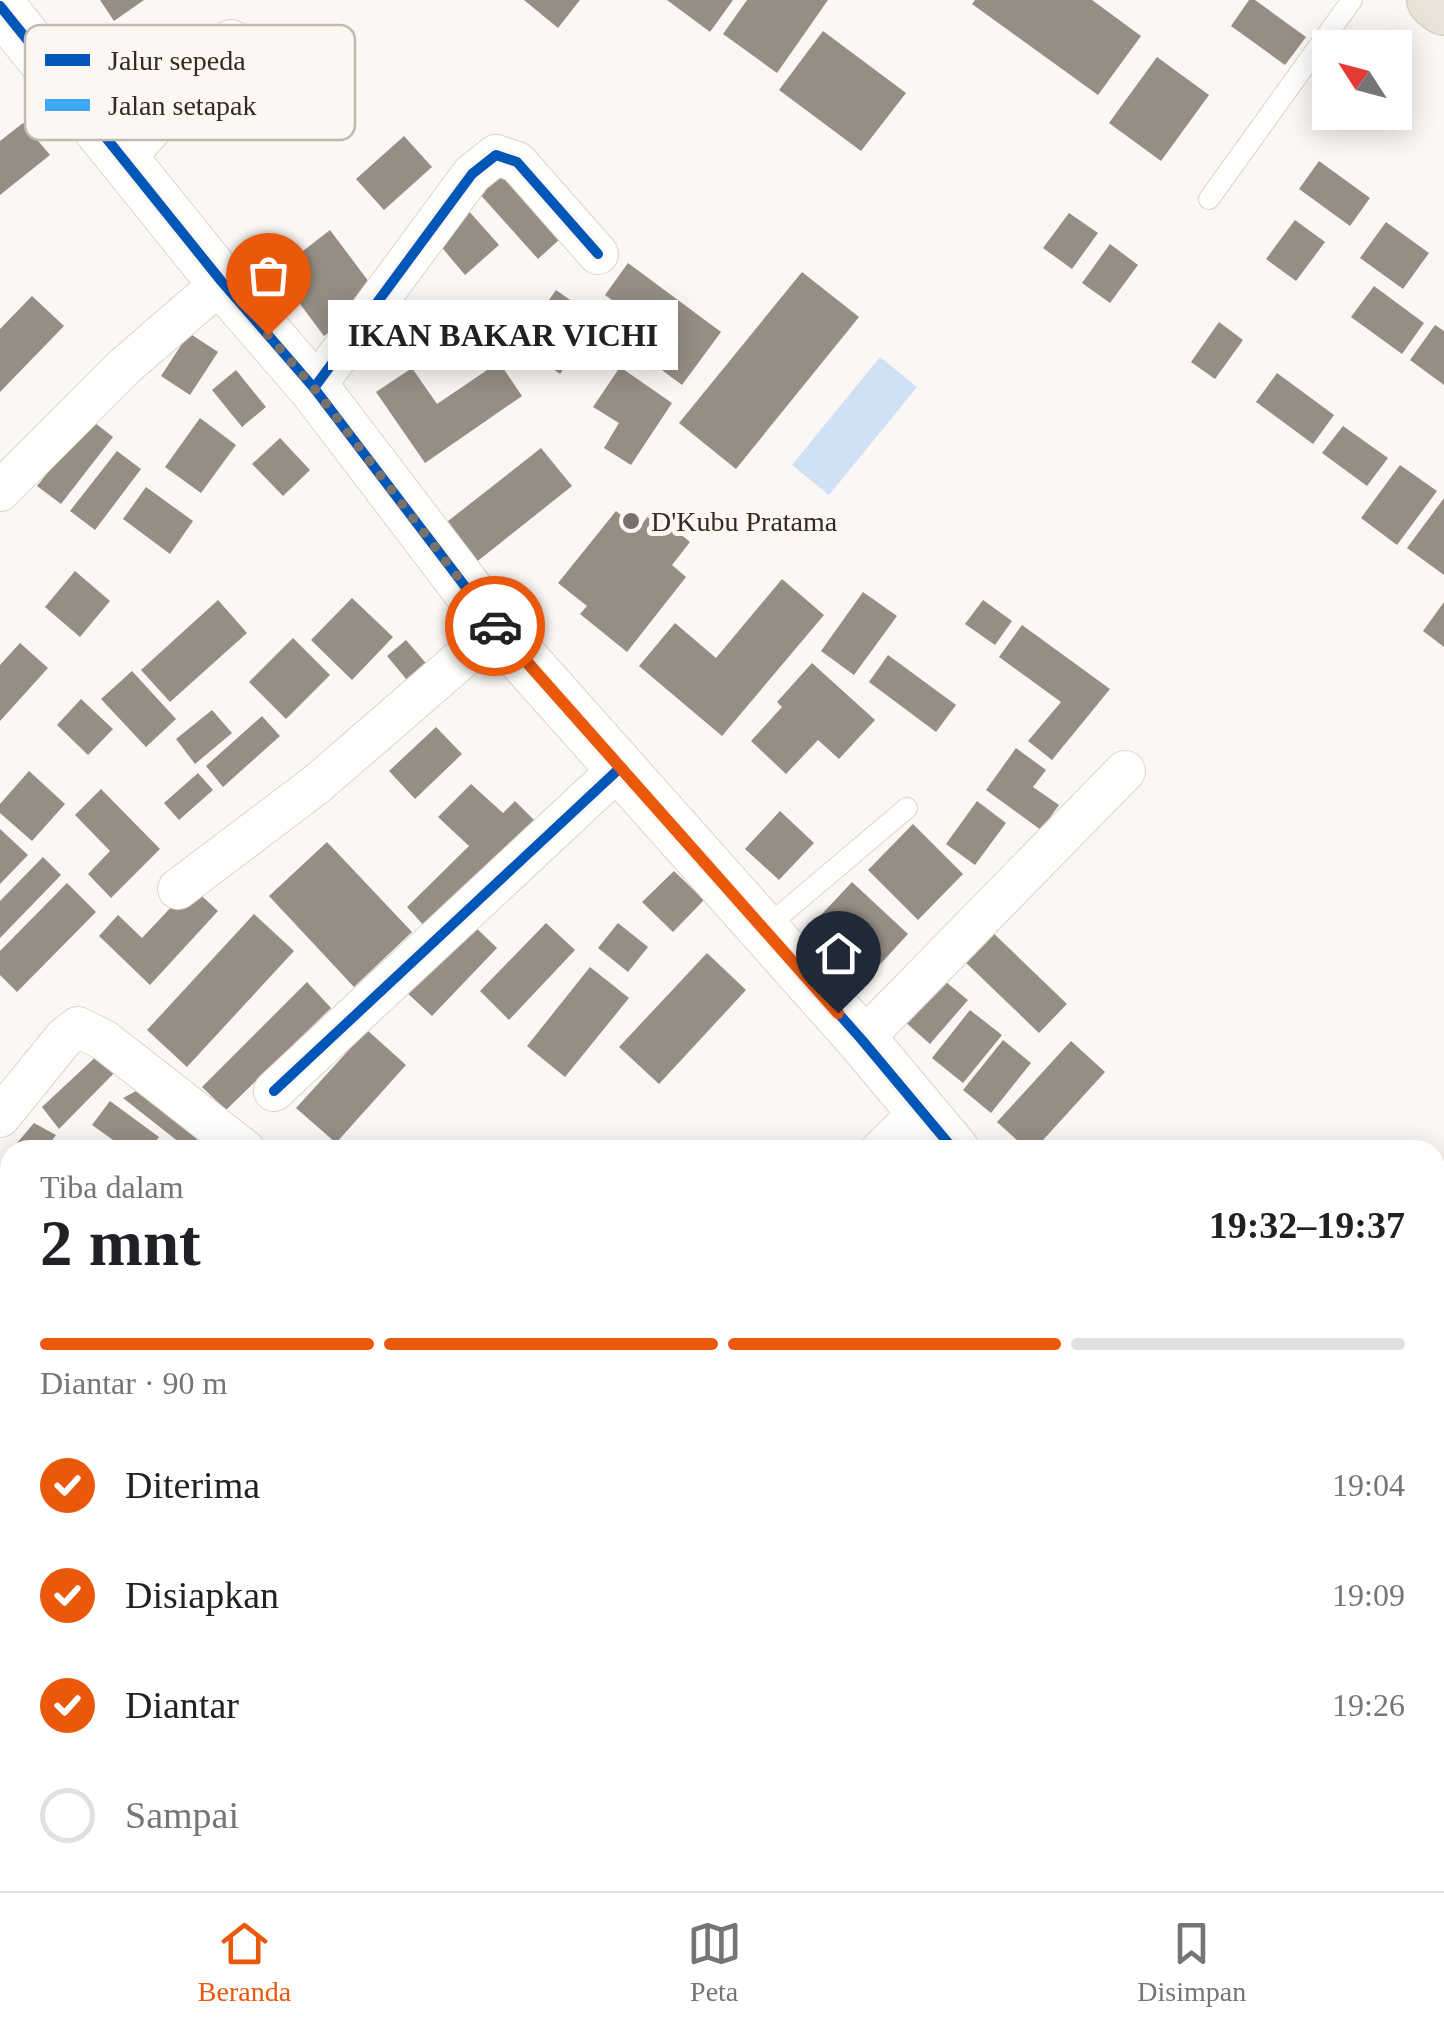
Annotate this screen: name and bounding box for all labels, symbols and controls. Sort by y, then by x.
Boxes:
legend [25,25,355,140]
north arrow [1312,30,1412,130]
map controls [1312,30,1412,130]
text: Jalur sepeda [108,45,246,76]
text: Jalan setapak [108,90,257,121]
pin [226,233,311,336]
icon: bag [241,248,296,303]
callout: IKAN BAKAR VICHI [328,300,678,370]
text: IKAN BAKAR VICHI [348,317,658,353]
place label: D'Kubu Pratama [651,506,838,537]
marker: D'Kubu Pratama [620,510,642,532]
courier [445,576,545,676]
icon: car [468,599,523,654]
pin [796,911,881,1014]
icon: home [811,926,866,981]
text: Tiba dalam [40,1169,184,1205]
text: 19:32–19:37 [1209,1204,1405,1246]
text: 2 mnt [40,1207,201,1279]
text: Diantar · 90 m [40,1365,228,1401]
icon: check [40,1458,95,1513]
text: Diterima [125,1464,260,1506]
text: 19:04 [1332,1467,1405,1503]
icon: check [40,1568,95,1623]
text: Disiapkan [125,1574,279,1616]
text: 19:09 [1332,1577,1405,1613]
icon: check [40,1678,95,1733]
text: Diantar [125,1684,239,1726]
text: 19:26 [1332,1687,1405,1723]
text: Sampai [125,1794,239,1836]
tab: Beranda [198,1916,291,2008]
tab: Peta [687,1916,742,2008]
tab: Disimpan [1137,1916,1246,2008]

